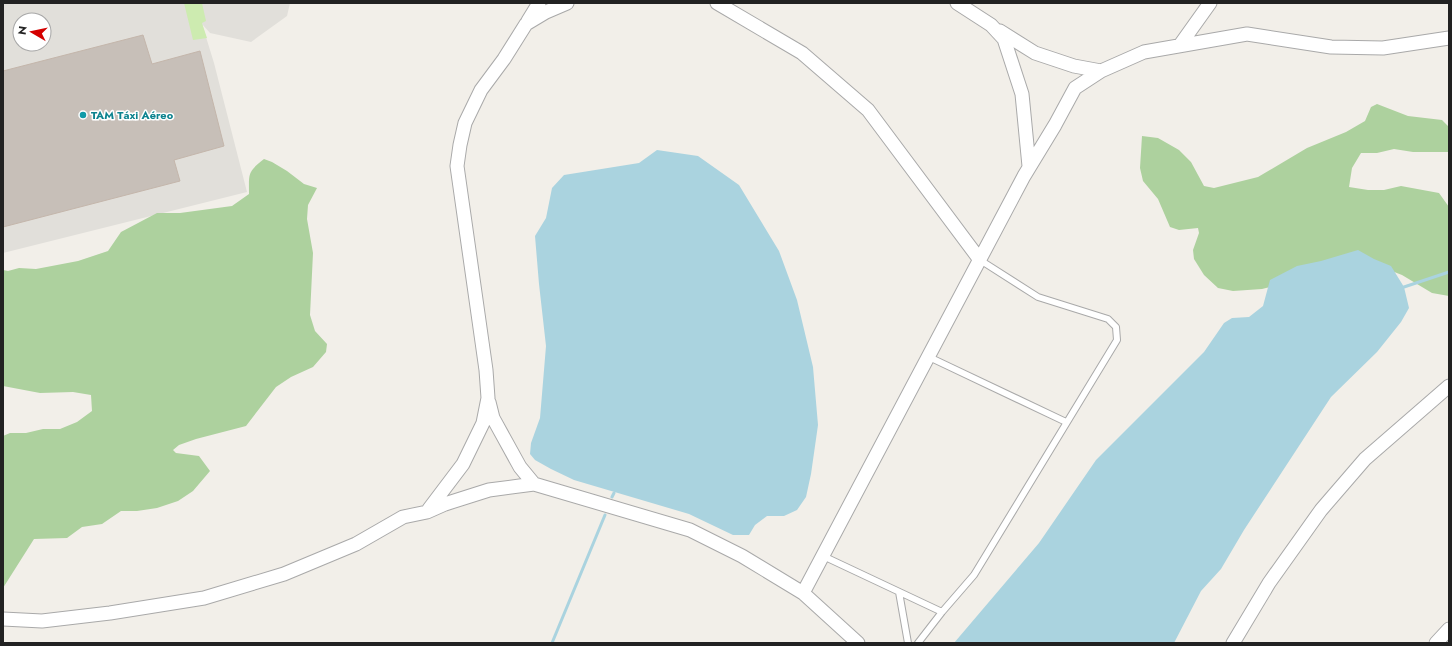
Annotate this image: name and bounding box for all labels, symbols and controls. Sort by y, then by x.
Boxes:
north arrow [12,12,52,52]
text: N [14,25,31,36]
place label: TAM Táxi Aéreo [91,107,174,123]
marker: TAM Táxi Aéreo [78,110,88,120]

